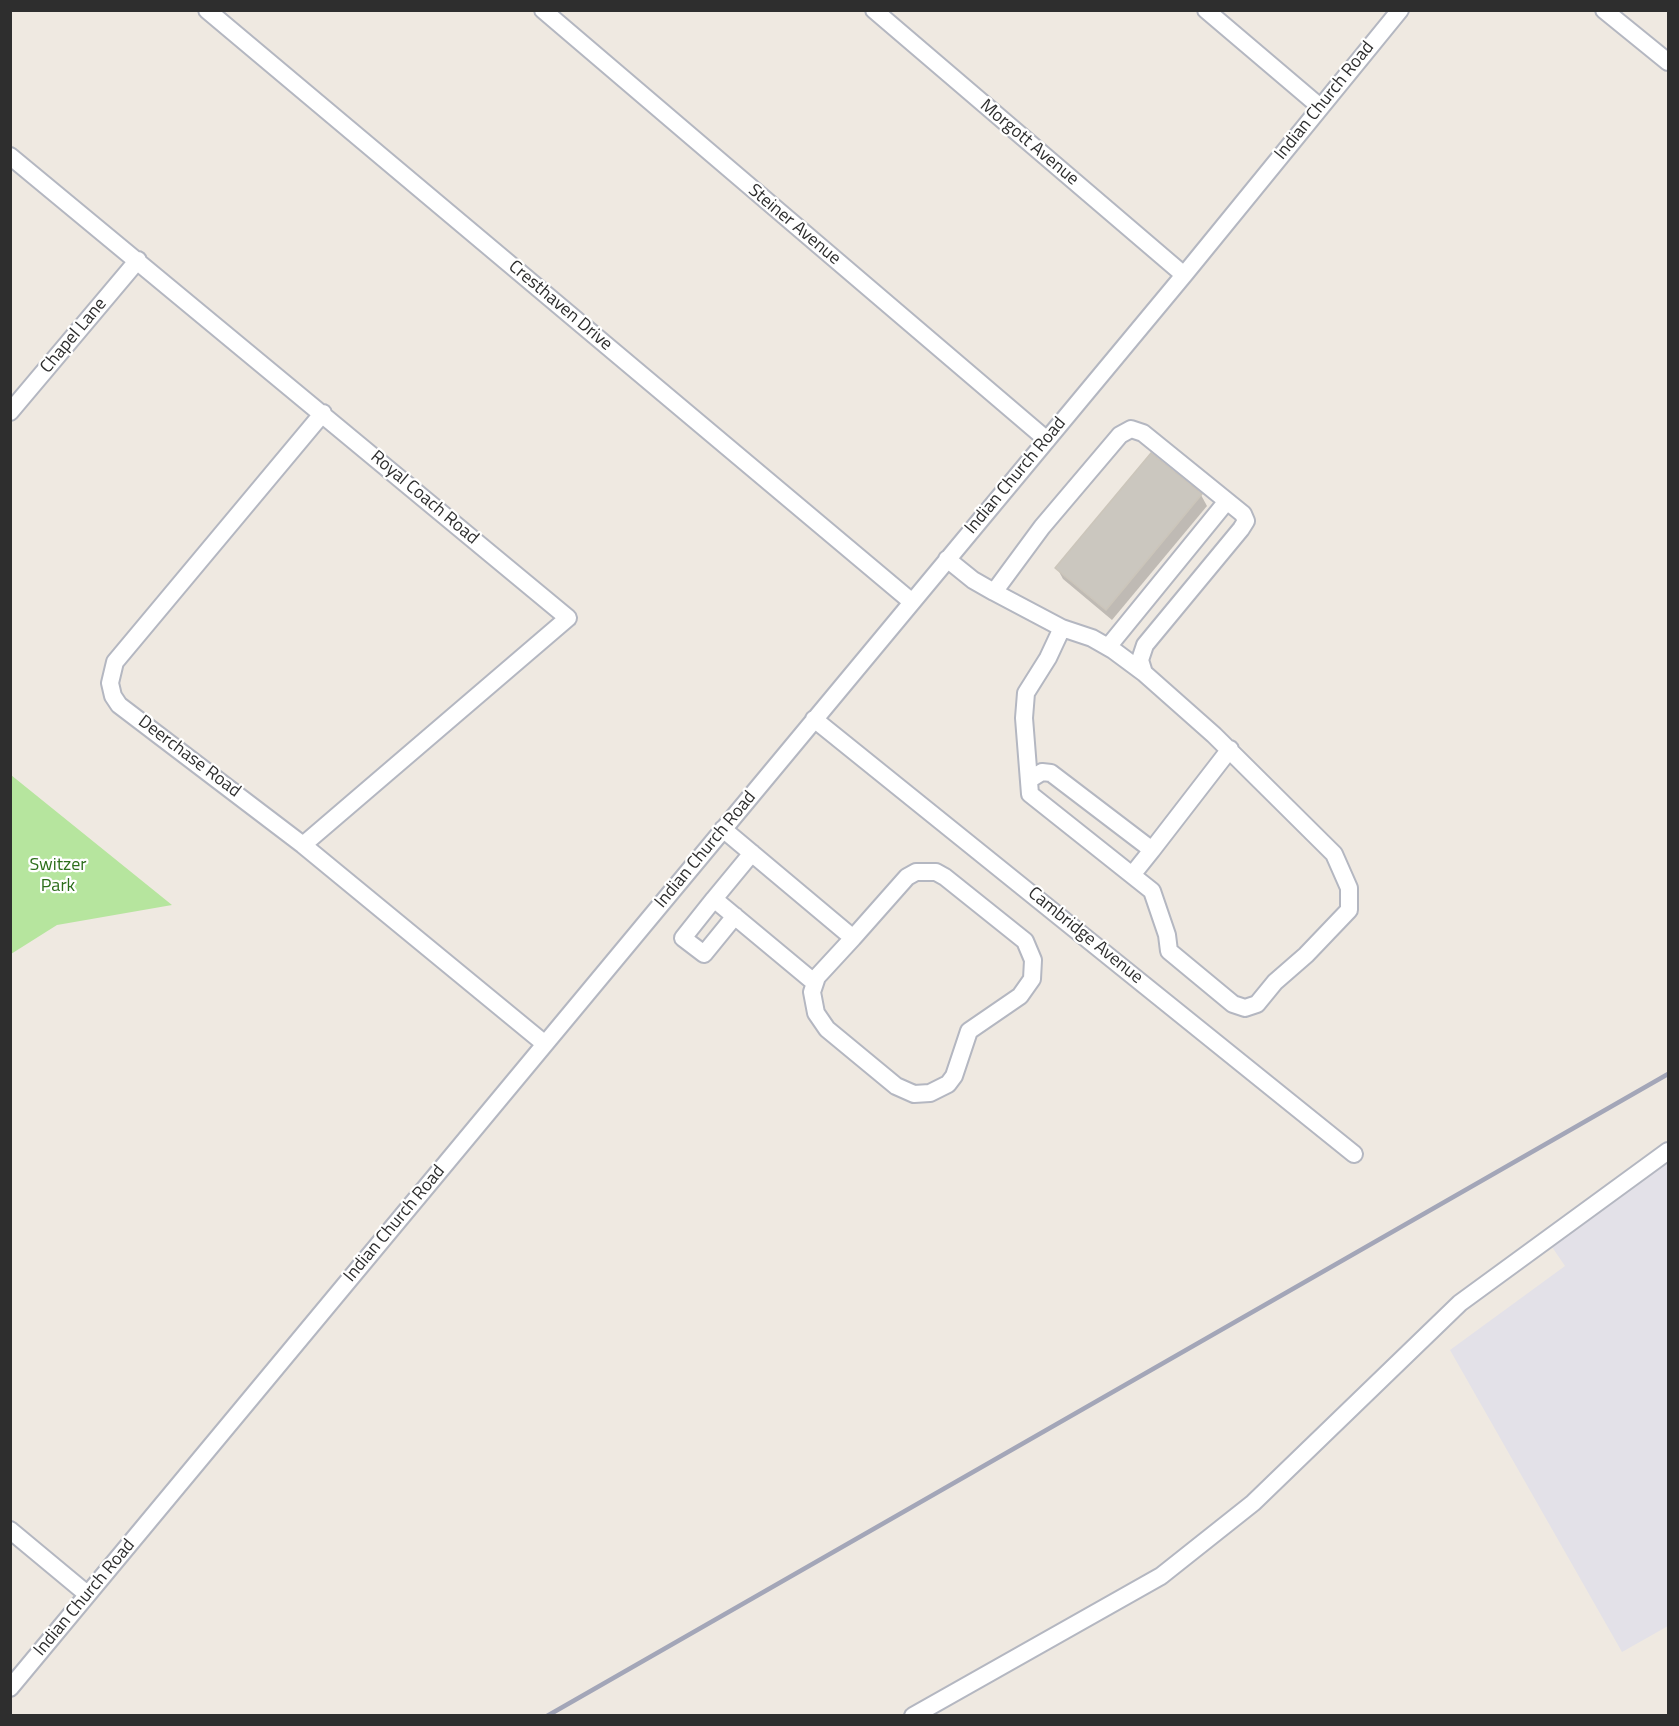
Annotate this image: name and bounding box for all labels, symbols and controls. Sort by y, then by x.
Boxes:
street label: Indian Church Road [1271,38,1379,164]
street label: Morgott Avenue [975,95,1083,191]
street label: Steiner Avenue [743,180,845,270]
street label: Cresthaven Drive [504,256,616,356]
street label: Chapel Lane [36,294,112,378]
street label: Indian Church Road [961,413,1071,539]
street label: Royal Coach Road [366,447,482,549]
street label: Deerchase Road [133,711,245,803]
street label: Indian Church Road [651,787,761,913]
park label: Switzer Park [29,855,87,898]
street label: Cambridge Avenue [1023,883,1147,989]
street label: Indian Church Road [340,1161,450,1287]
street label: Indian Church Road [30,1535,140,1661]

